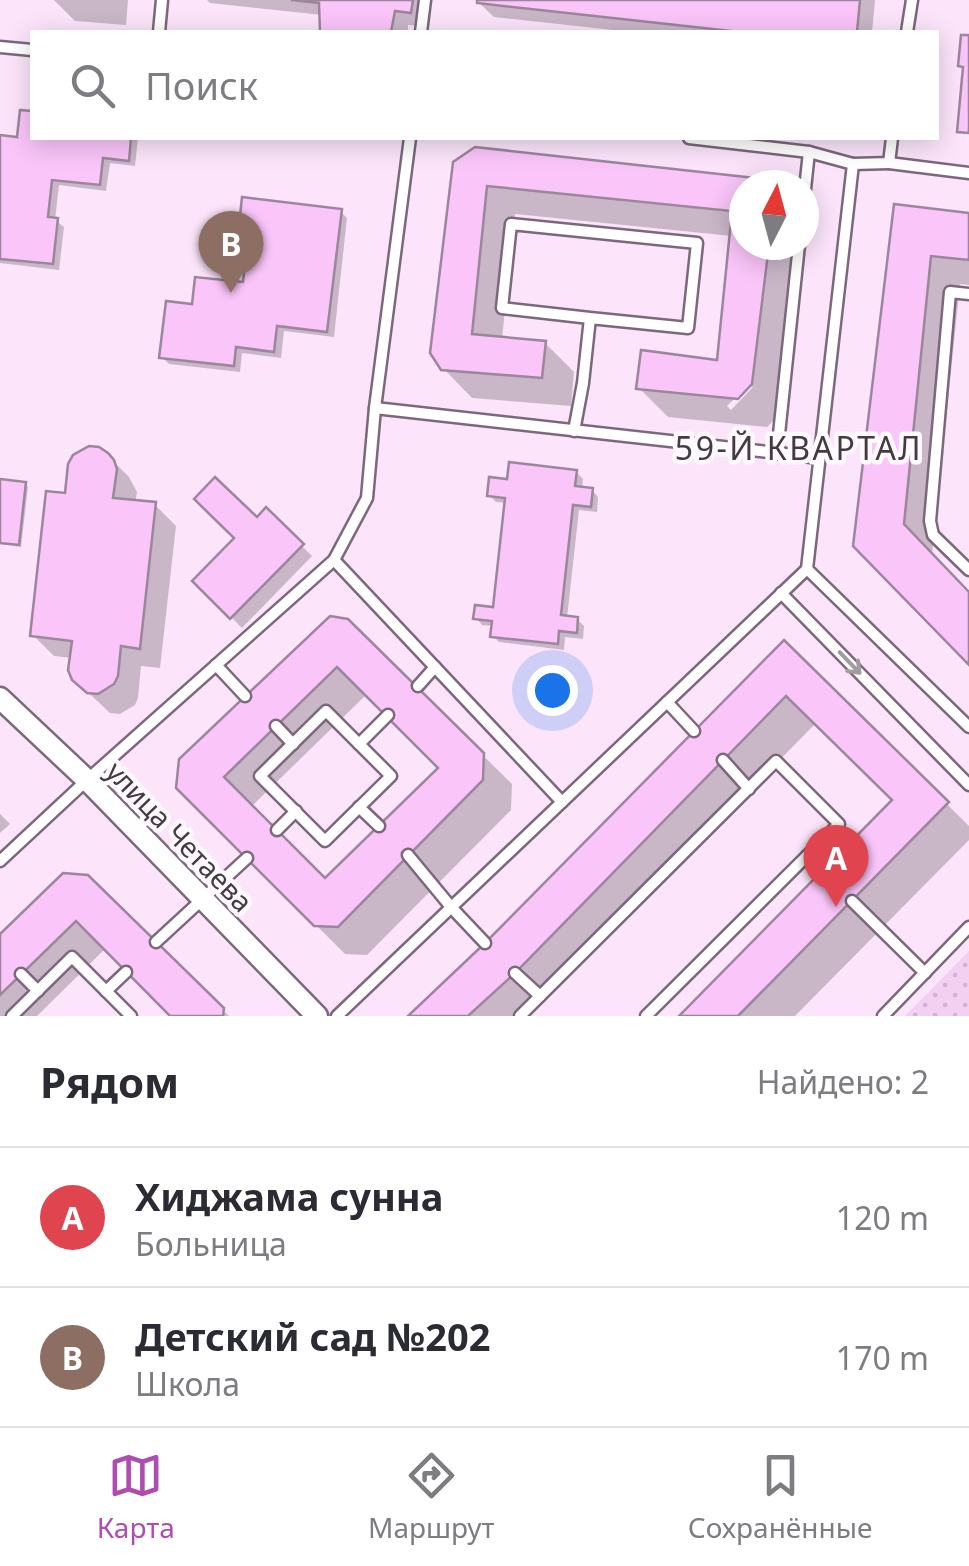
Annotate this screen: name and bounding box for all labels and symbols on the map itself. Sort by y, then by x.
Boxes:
north arrow [729,170,819,260]
pin: B [198,210,264,293]
district label: 59-Й КВАРТАЛ [675,426,923,469]
one-way arrow [837,651,861,675]
your location [527,665,578,716]
street label: улица Четаева [98,752,262,920]
pin: A [804,824,868,907]

